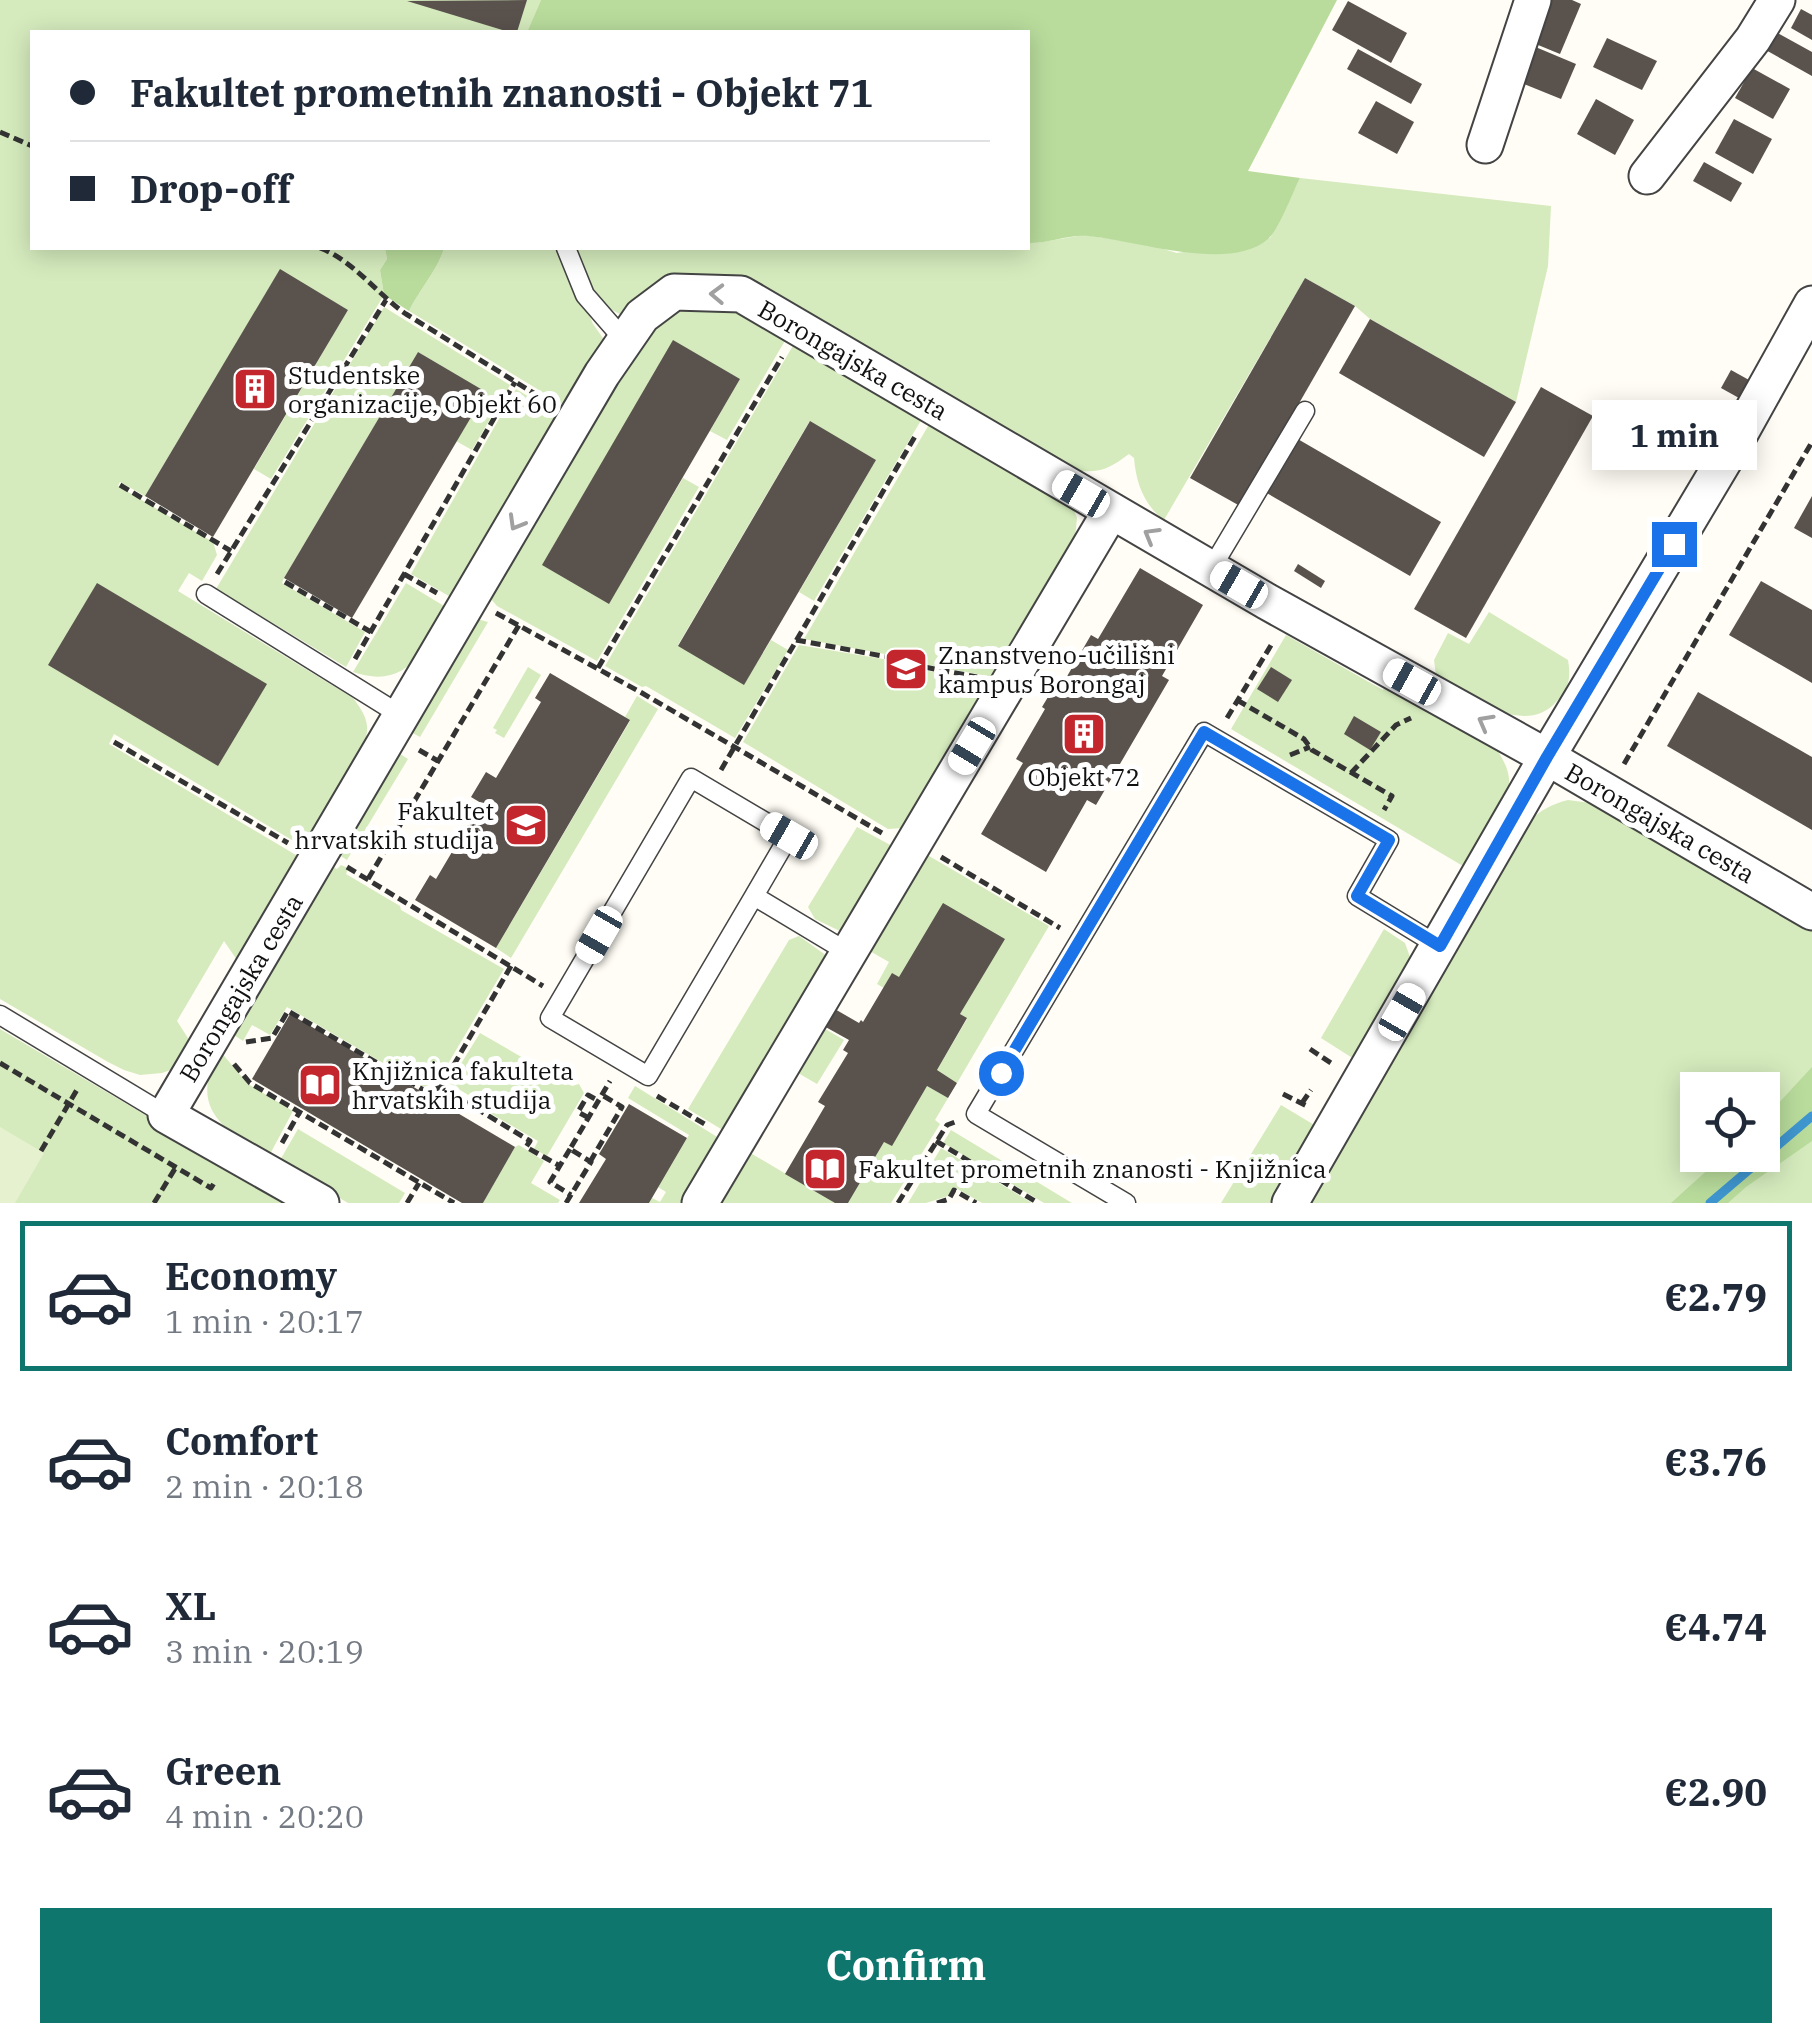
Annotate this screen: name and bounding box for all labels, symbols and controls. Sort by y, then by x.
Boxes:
text: Fakultet prometnih znanosti - Objekt 71 [130,68,873,117]
text: Drop-off [130,164,292,213]
one-way arrow [708,283,724,304]
street label: Borongajska cesta [753,292,954,427]
place label: Studentske organizacije, Objekt 60 [288,358,557,420]
building icon: Studentske organizacije, Objekt 60 [232,366,278,412]
callout: 1 min [1592,399,1756,469]
text: 1 min [1630,414,1719,456]
car [1048,466,1114,522]
one-way arrow [508,512,528,530]
route end [1652,522,1697,567]
one-way arrow [1144,527,1162,547]
car [1206,557,1272,613]
place label: Znanstveno-učilišni kampus Borongaj [938,638,1175,700]
school or university icon: Znanstveno-učilišni kampus Borongaj [883,646,929,692]
car [1378,654,1446,710]
building icon: Objekt 72 [1061,711,1107,757]
car [944,713,1000,779]
one-way arrow [1478,715,1496,735]
street label: Borongajska cesta [1560,755,1761,890]
place label: Objekt 72 [1028,760,1140,793]
place label: Fakultet hrvatskih studija [295,794,494,856]
school or university icon: Fakultet hrvatskih studija [503,802,549,848]
car [756,808,822,864]
street label: Borongajska cesta [171,888,310,1088]
car [571,902,627,968]
car [1374,979,1430,1045]
route start [979,1051,1024,1096]
place label: Knjižnica fakulteta hrvatskih studija [352,1054,574,1116]
library icon: Knjižnica fakulteta hrvatskih studija [297,1062,343,1108]
map controls [1680,1072,1780,1172]
button: locate [1680,1072,1780,1172]
library icon: Fakultet prometnih znanosti - Knjižnica [802,1146,848,1192]
place label: Fakultet prometnih znanosti - Knjižnica [858,1152,1327,1185]
icon: car [45,1251,135,1341]
text: Economy [165,1251,337,1300]
text: €2.79 [1664,1272,1767,1321]
text: 1 min · 20:17 [165,1300,364,1342]
icon: car [45,1416,135,1506]
text: Comfort [165,1416,318,1465]
text: €3.76 [1664,1437,1767,1486]
text: 2 min · 20:18 [165,1465,364,1507]
icon: car [45,1581,135,1671]
text: XL [165,1581,216,1630]
text: €4.74 [1664,1602,1767,1651]
text: 3 min · 20:19 [165,1630,364,1672]
icon: car [45,1746,135,1836]
text: Green [165,1746,281,1795]
text: €2.90 [1664,1767,1767,1816]
text: 4 min · 20:20 [165,1795,364,1837]
button: Confirm [40,1908,1772,2023]

